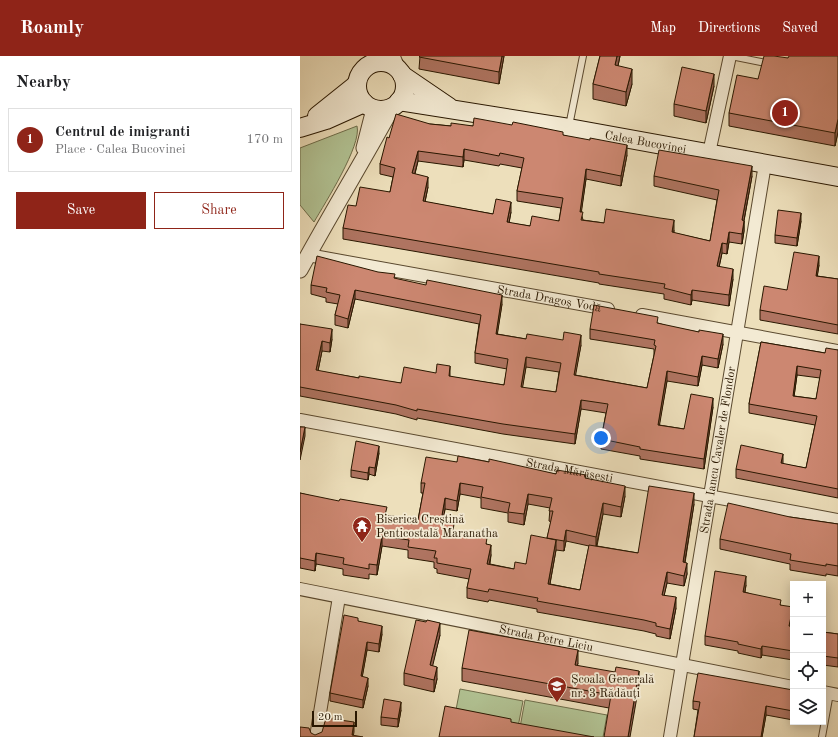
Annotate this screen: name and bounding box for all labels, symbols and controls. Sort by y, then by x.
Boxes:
text: Roamly [20,19,84,38]
text: Map [650,21,676,35]
text: Directions [698,21,760,35]
text: Saved [782,21,818,35]
text: Nearby [16,74,71,91]
pin: 1 [772,98,798,128]
text: Centrul de imigranti [55,125,190,140]
street label: Calea Bucovinei [604,130,687,156]
text: 1 [26,133,34,146]
text: 170 m [246,133,283,146]
text: Place · Calea Bucovinei [55,143,185,156]
button: Save [16,192,146,229]
button: Share [154,192,284,229]
street label: Strada Dragoș Vodă [496,284,602,315]
street label: Strada Iancu Cavaler de Flondor [699,366,738,534]
your location [591,428,611,448]
street label: Strada Mărășești [525,457,614,485]
place label: Biserica Creștină Penticostală Maranatha [376,514,498,540]
temple icon: Biserica Creștină Penticostală Maranatha [351,515,373,543]
map controls [790,581,826,725]
button: + [790,581,826,617]
button: − [790,617,826,653]
street label: Strada Petre Liciu [498,624,595,654]
button: locate [790,653,826,689]
place label: Școala Generală nr. 3 Rădăuți [571,674,654,700]
school or university icon: Școala Generală nr. 3 Rădăuți [546,675,568,703]
button: layers [790,689,826,725]
scale bar [312,709,357,728]
text: 20 m [318,712,343,723]

